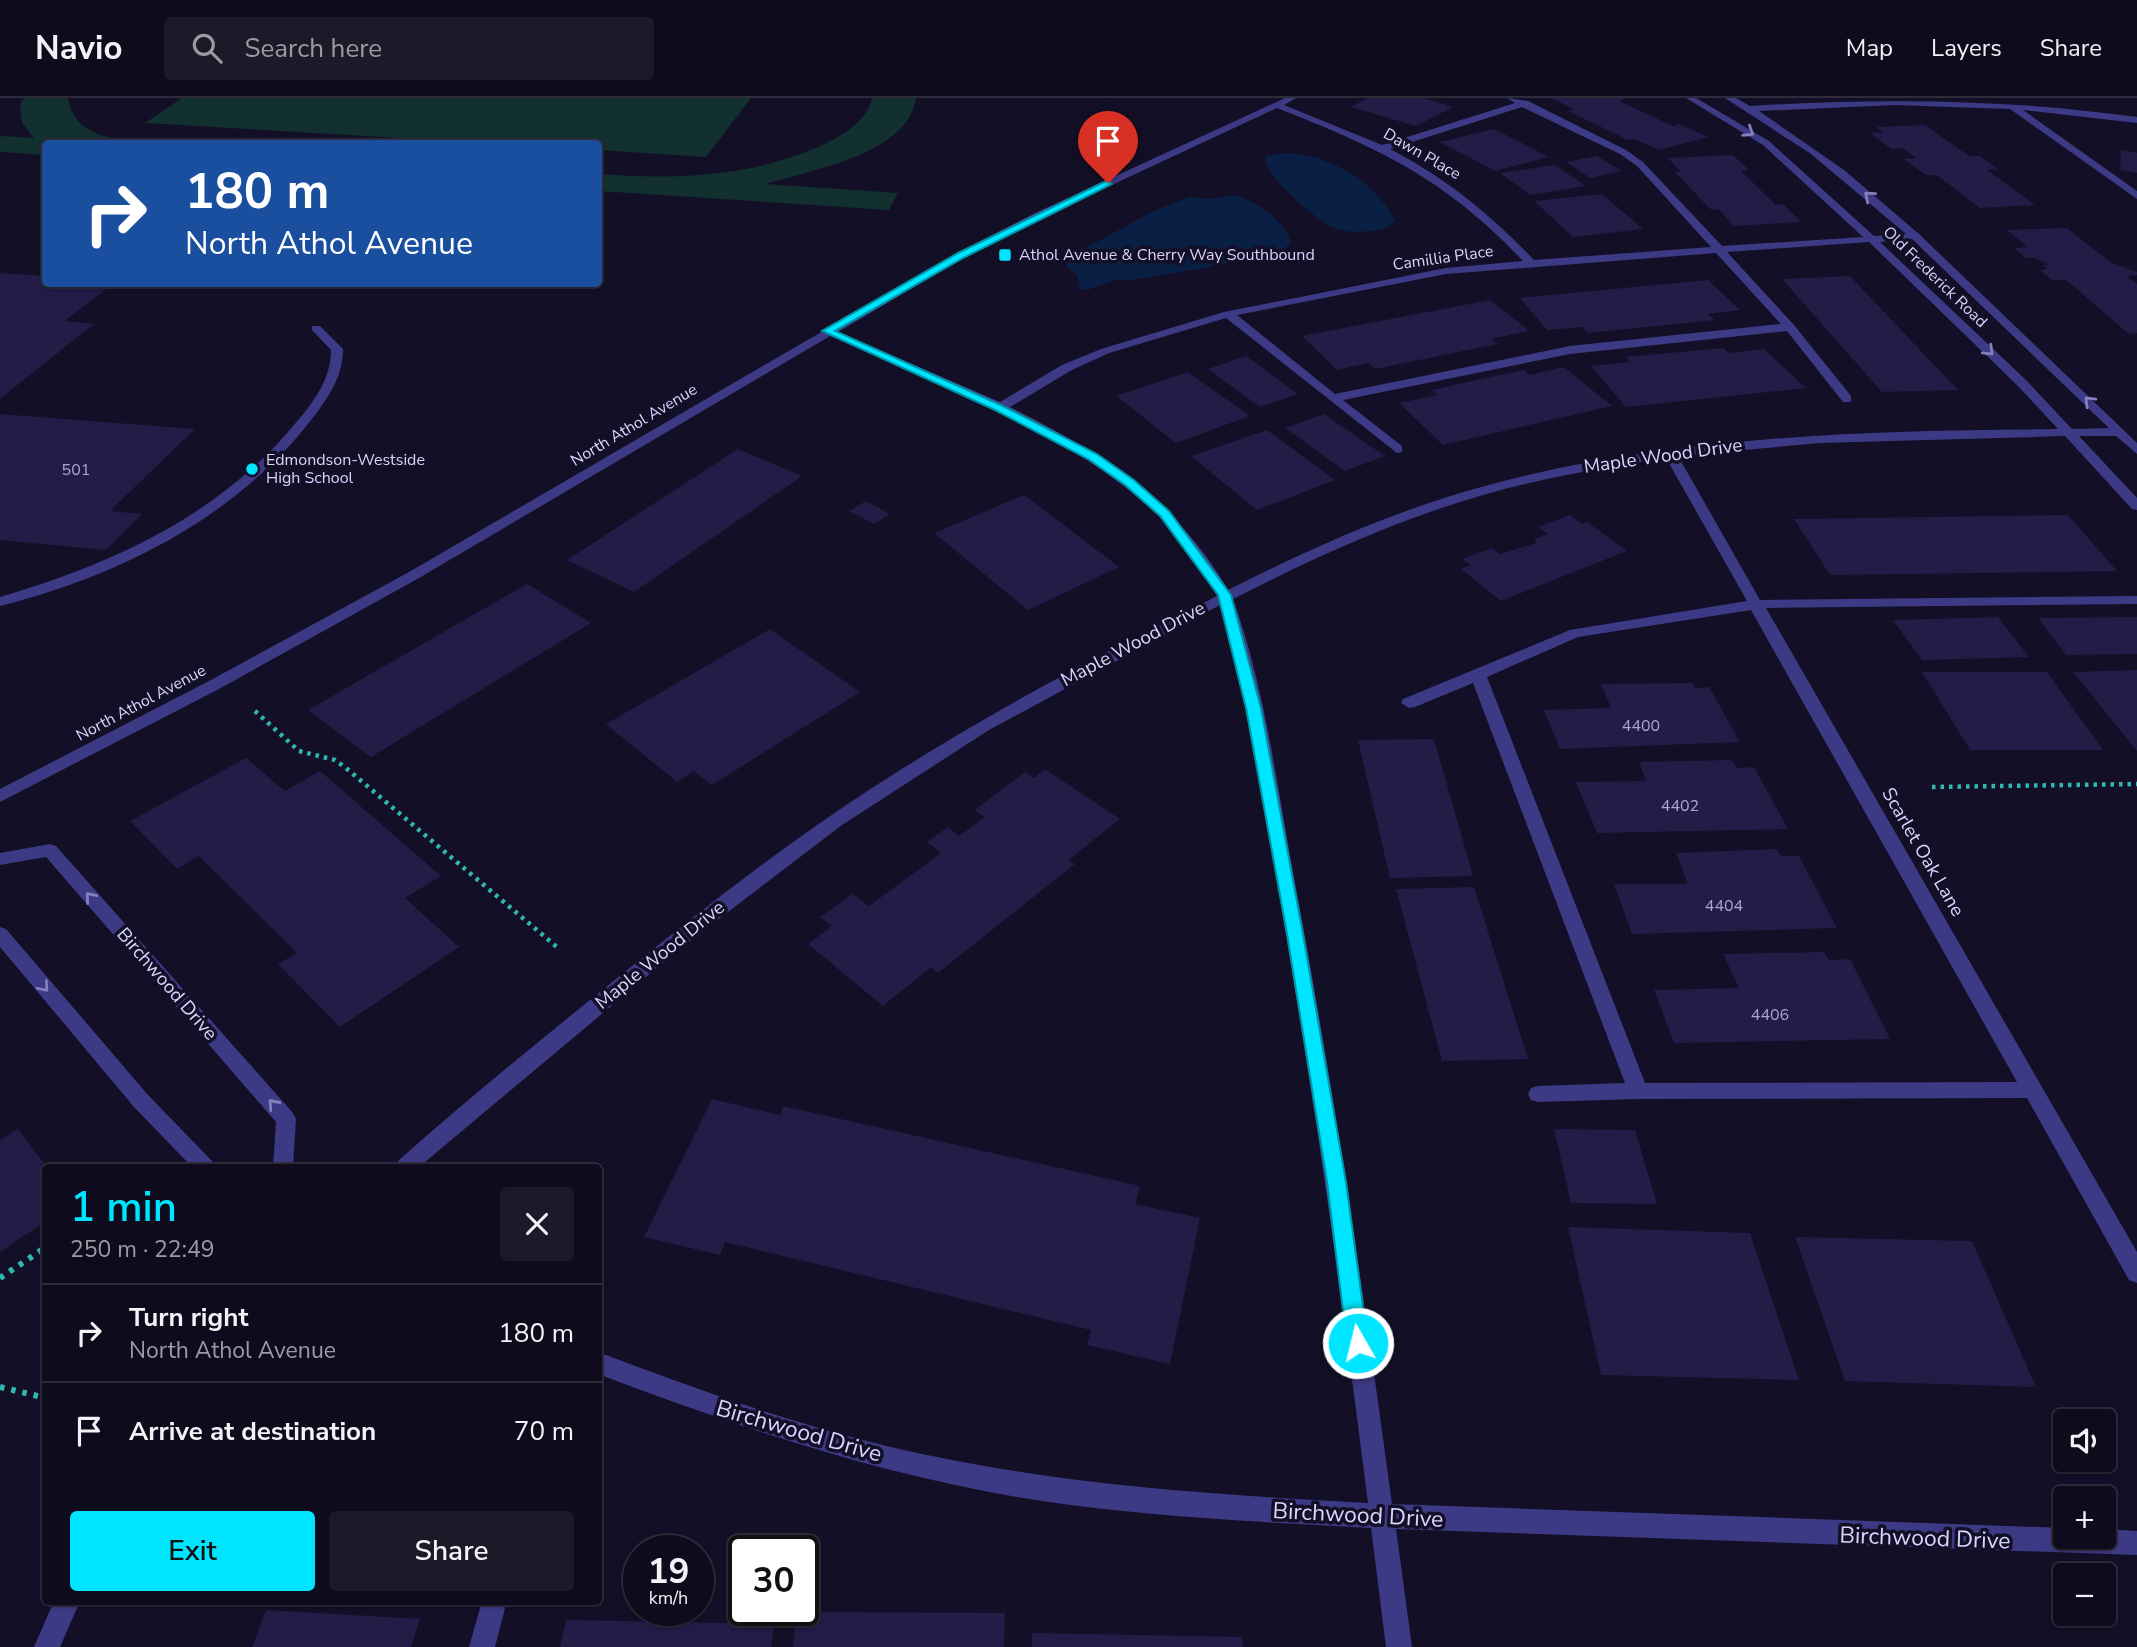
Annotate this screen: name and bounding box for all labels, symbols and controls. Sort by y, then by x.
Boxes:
search box [164,17,654,80]
text: Navio [35,26,122,71]
icon: search [188,29,226,67]
text: Search here [244,31,382,66]
text: Map [1846,32,1893,64]
text: Layers [1931,32,2002,64]
text: Share [2040,32,2102,64]
pin [1078,111,1138,183]
icon: arrive [1089,122,1127,160]
street label: Dawn Place [1379,123,1465,185]
one-way arrow [1741,124,1754,137]
text: 180 m [185,158,329,225]
icon: right [70,168,161,259]
one-way arrow [1864,192,1877,204]
street label: Old Frederick Road [1878,221,1992,333]
text: North Athol Avenue [185,222,473,265]
street label: Camillia Place [1391,240,1495,276]
place label: Athol Avenue & Cherry Way Southbound [1019,244,1315,266]
marker: Athol Avenue & Cherry Way Southbound [997,247,1013,263]
one-way arrow [1981,343,1993,355]
street label: North Athol Avenue [567,378,701,472]
one-way arrow [2085,397,2097,409]
street label: Maple Wood Drive [1582,432,1744,480]
place label: Edmondson-Westside High School [266,449,425,489]
house number: 501 [62,459,90,481]
marker: Edmondson-Westside High School [244,461,260,477]
street label: Maple Wood Drive [1056,595,1210,693]
street label: North Athol Avenue [72,659,210,747]
house number: 4400 [1622,715,1660,737]
street label: Scarlet Oak Lane [1876,783,1970,921]
house number: 4402 [1661,795,1699,817]
one-way arrow [86,892,98,905]
street label: Maple Wood Drive [590,895,730,1015]
house number: 4404 [1705,895,1744,917]
street label: Birchwood Drive [111,922,223,1046]
one-way arrow [36,978,48,991]
house number: 4406 [1751,1004,1789,1026]
one-way arrow [269,1099,281,1112]
text: 1 min [70,1179,177,1236]
button: close [500,1187,574,1261]
text: 250 m · 22:49 [70,1234,215,1265]
text: Turn right [129,1300,248,1335]
position arrow [1321,1306,1395,1380]
icon: right [70,1314,108,1352]
text: 180 m [498,1316,574,1351]
text: North Athol Avenue [129,1335,336,1366]
street label: Birchwood Drive [712,1393,886,1469]
map controls [2053,1409,2116,1626]
button: sound [2053,1409,2116,1472]
icon: arrive [70,1412,108,1450]
text: Arrive at destination [129,1414,376,1449]
text: 70 m [514,1414,574,1449]
button: + [2053,1486,2116,1549]
street label: Birchwood Drive [1272,1495,1444,1535]
button: Exit [70,1511,315,1591]
button: Share [329,1511,574,1591]
street label: Birchwood Drive [1839,1520,2011,1556]
speed limit sign: 30 [728,1535,819,1626]
text: 19 [647,1548,690,1595]
button: − [2053,1563,2116,1626]
text: km/h [649,1586,688,1610]

